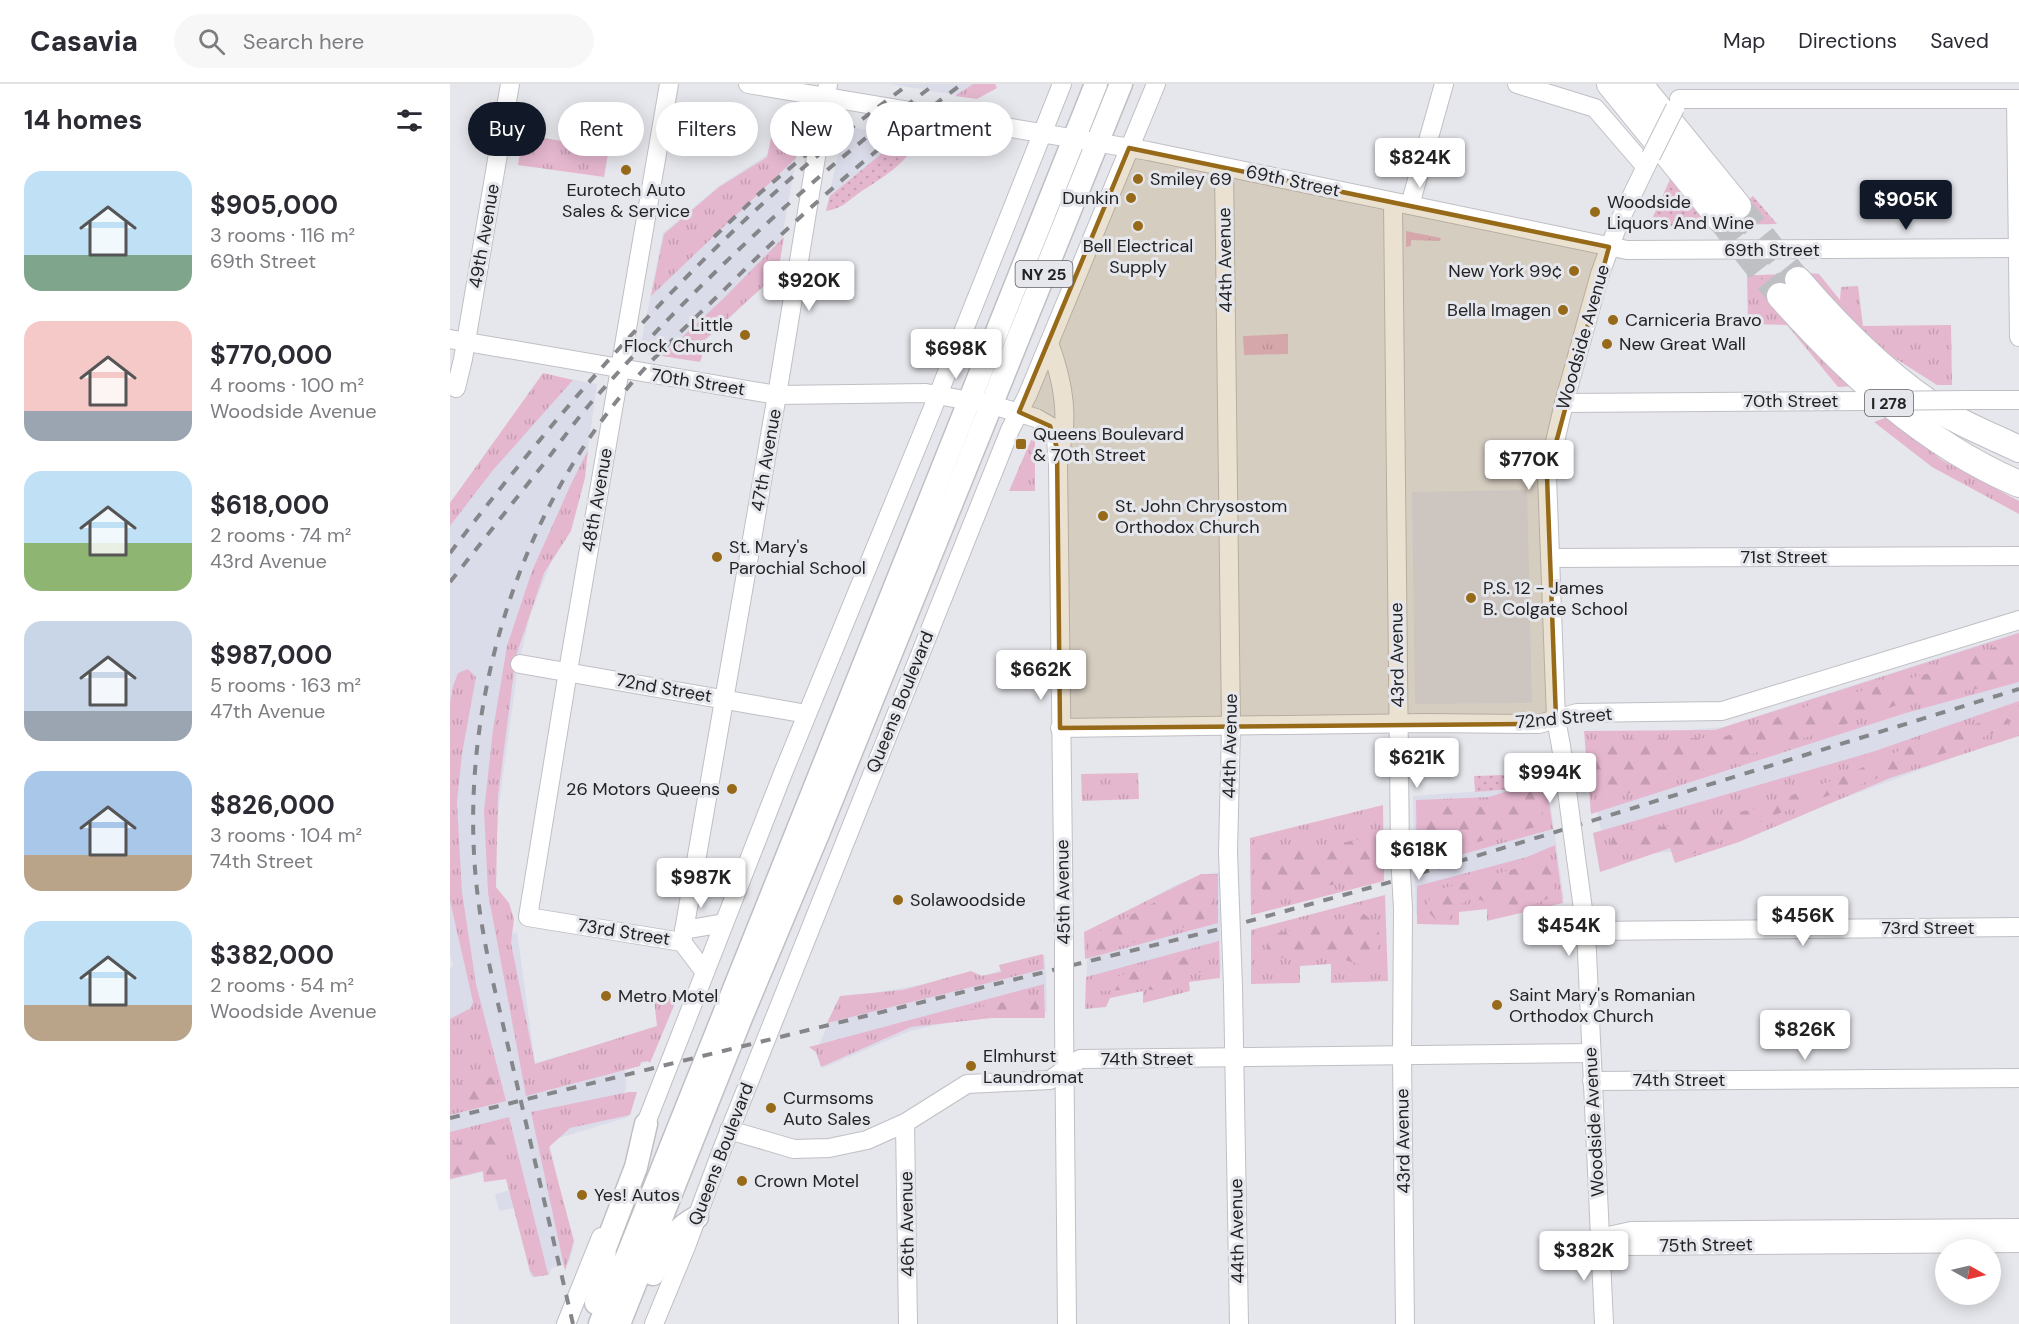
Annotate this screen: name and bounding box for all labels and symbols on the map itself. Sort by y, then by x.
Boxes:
pin: $824K [1378,138,1462,189]
street label: 69th Street [1244,159,1342,203]
marker: Eurotech Auto Sales & Service [619,163,633,177]
place label: Smiley 69 [1150,167,1232,191]
marker: Smiley 69 [1131,172,1145,186]
place label: Eurotech Auto Sales & Service [562,178,690,223]
pin: $905K [1864,180,1948,231]
street label: 49th Avenue [463,182,505,290]
place label: Dunkin [1062,186,1119,210]
place label: Woodside Liquors And Wine [1607,190,1754,235]
marker: Dunkin [1124,191,1138,205]
marker: Woodside Liquors And Wine [1588,205,1602,219]
street label: 44th Avenue [1212,207,1238,313]
marker: Bell Electrical Supply [1131,219,1145,233]
place label: Bell Electrical Supply [1083,234,1193,279]
street label: 69th Street [1724,238,1820,262]
place label: New York 99¢ [1448,259,1562,283]
pin: $920K [767,261,851,312]
road number: NY 25 [1016,261,1072,287]
street label: Woodside Avenue [1551,262,1615,412]
marker: New York 99¢ [1567,264,1581,278]
place label: Bella Imagen [1447,298,1551,322]
marker: Bella Imagen [1556,303,1570,317]
place label: Carniceria Bravo [1625,308,1762,332]
place label: Little Flock Church [624,313,733,358]
marker: Carniceria Bravo [1606,313,1620,327]
marker: Little Flock Church [738,328,752,342]
pin: $698K [914,329,998,380]
place label: New Great Wall [1619,332,1746,356]
marker: New Great Wall [1600,337,1614,351]
street label: 70th Street [649,363,747,401]
street label: 70th Street [1744,389,1838,413]
road number: I 278 [1865,390,1913,416]
street label: 47th Avenue [745,407,787,513]
place label: Queens Boulevard & 70th Street [1033,422,1184,467]
marker: Queens Boulevard & 70th Street [1014,437,1028,451]
pin: $770K [1487,440,1571,491]
street label: 48th Avenue [576,446,618,554]
place label: St. John Chrysostom Orthodox Church [1115,494,1287,539]
marker: St. John Chrysostom Orthodox Church [1096,509,1110,523]
place label: St. Mary's Parochial School [729,535,866,580]
street label: 71st Street [1741,545,1827,569]
marker: St. Mary's Parochial School [710,550,724,564]
place label: P.S. 12 - James B. Colgate School [1483,576,1628,621]
marker: P.S. 12 - James B. Colgate School [1464,591,1478,605]
street label: 43rd Avenue [1384,602,1410,708]
street label: Queens Boulevard [861,627,939,777]
pin: $662K [999,650,1083,701]
street label: 72nd Street [614,668,714,708]
street label: 44th Avenue [1217,693,1243,799]
street label: 72nd Street [1515,702,1613,734]
pin: $621K [1375,738,1459,789]
pin: $994K [1508,753,1592,804]
place label: 26 Motors Queens [566,777,720,801]
marker: 26 Motors Queens [725,782,739,796]
pin: $618K [1377,830,1461,881]
street label: 45th Avenue [1050,839,1076,945]
pin: $987K [659,858,743,909]
place label: Solawoodside [910,888,1026,912]
marker: Solawoodside [891,893,905,907]
pin: $456K [1761,896,1845,947]
pin: $454K [1527,906,1611,957]
street label: 73rd Street [576,913,672,951]
street label: 73rd Street [1881,916,1975,940]
place label: Saint Mary's Romanian Orthodox Church [1509,983,1695,1028]
place label: Metro Motel [618,984,718,1008]
marker: Metro Motel [599,989,613,1003]
marker: Saint Mary's Romanian Orthodox Church [1490,998,1504,1012]
pin: $826K [1763,1010,1847,1061]
place label: Elmhurst Laundromat [983,1044,1084,1089]
street label: Woodside Avenue [1578,1046,1610,1198]
street label: 74th Street [1101,1047,1193,1071]
marker: Elmhurst Laundromat [964,1059,978,1073]
street label: 74th Street [1633,1068,1725,1092]
street label: Queens Boulevard [683,1079,759,1229]
place label: Curmsoms Auto Sales [783,1086,874,1131]
street label: 43rd Avenue [1390,1088,1416,1194]
marker: Curmsoms Auto Sales [764,1101,778,1115]
place label: Crown Motel [754,1169,859,1193]
street label: 46th Avenue [894,1171,920,1277]
marker: Crown Motel [735,1174,749,1188]
street label: 44th Avenue [1224,1178,1250,1284]
place label: Yes! Autos [594,1183,680,1207]
marker: Yes! Autos [575,1188,589,1202]
pin: $382K [1542,1231,1626,1282]
street label: 75th Street [1659,1232,1753,1258]
north arrow [1935,1239,2001,1305]

